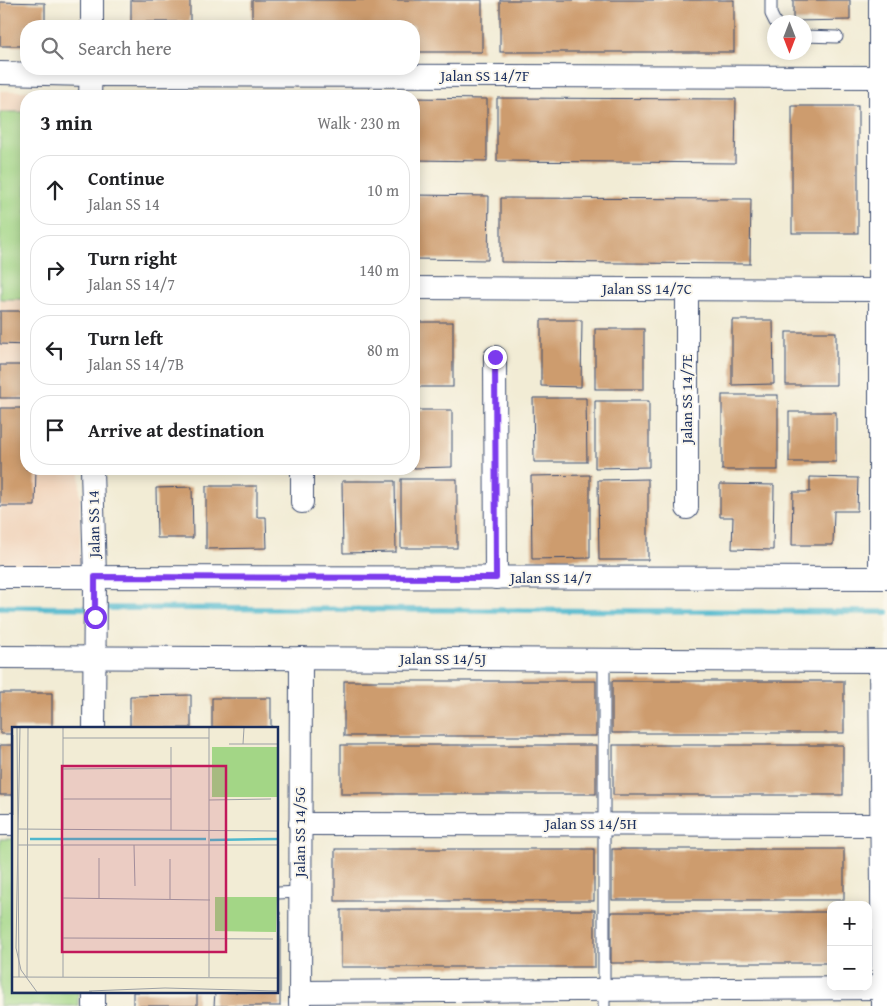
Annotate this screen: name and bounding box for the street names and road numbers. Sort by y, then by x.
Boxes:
street label: Jalan SS 14/7F [439,65,529,86]
street label: Jalan SS 14/7C [600,278,692,299]
street label: Jalan SS 14/7E [676,354,697,446]
street label: Jalan SS 14 [82,490,105,560]
street label: Jalan SS 14/7 [508,567,592,588]
street label: Jalan SS 14/5J [398,648,486,669]
street label: Jalan SS 14/5G [289,787,310,879]
street label: Jalan SS 14/5H [543,813,637,834]

